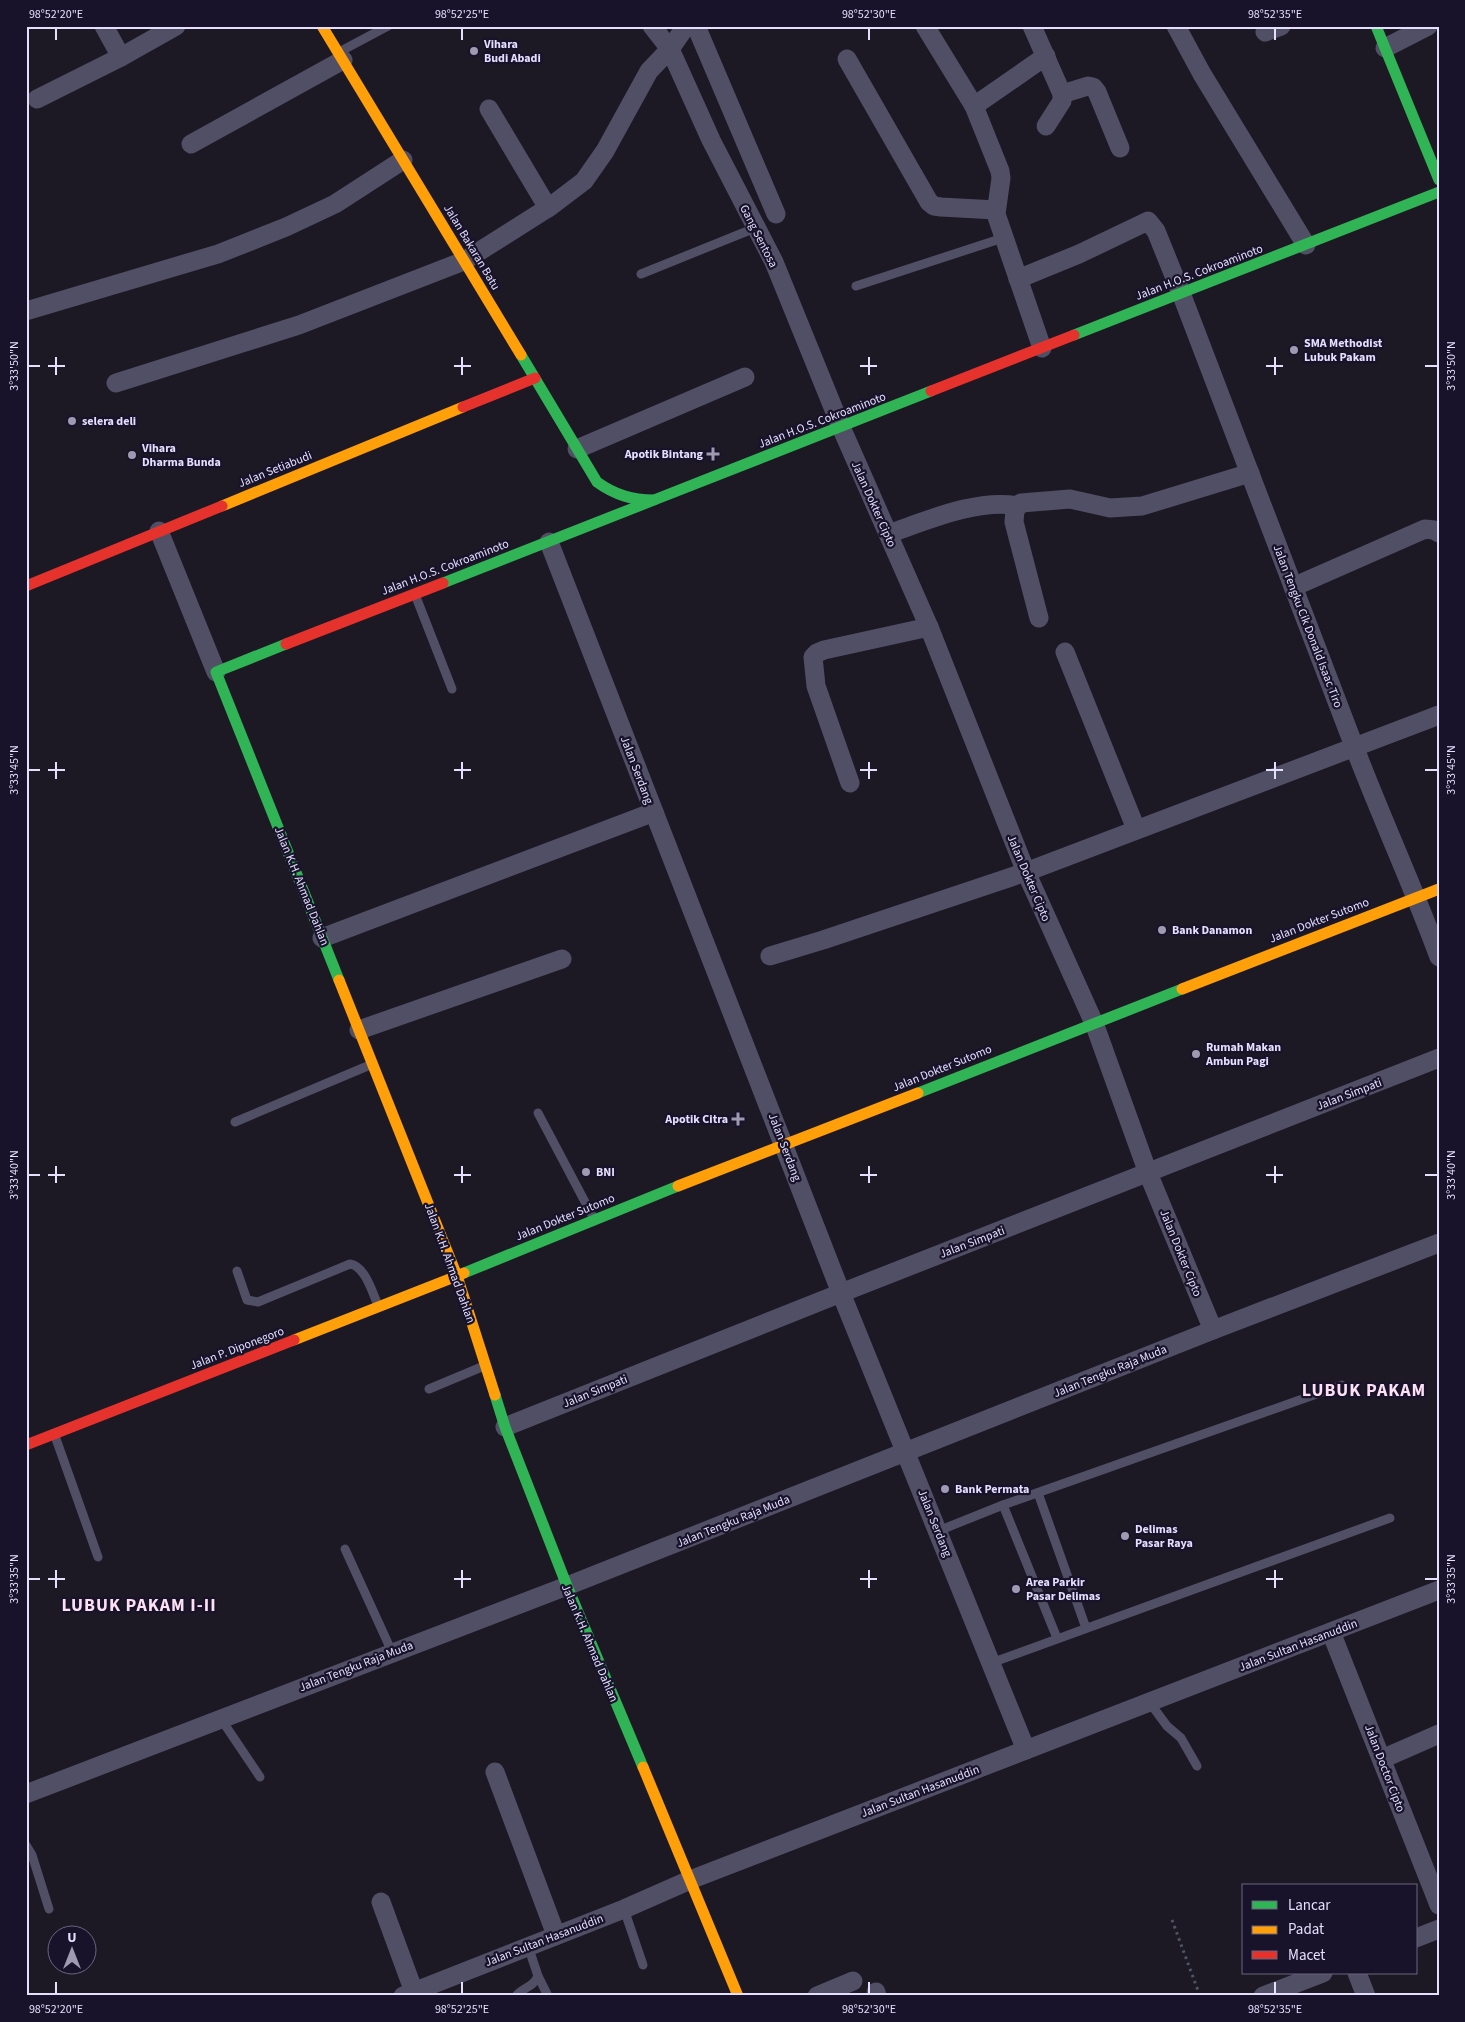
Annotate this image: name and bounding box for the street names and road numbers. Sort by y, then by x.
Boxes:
street label: Jalan Bakaran Batu [439,201,504,293]
street label: Gang Sentosa [735,202,782,271]
street label: Jalan H.O.S. Cokroaminoto [1133,240,1265,305]
street label: Jalan H.O.S. Cokroaminoto [756,388,888,453]
street label: Jalan Setiabudi [236,447,315,492]
street label: Jalan Dokter Cipto [847,458,900,550]
street label: Jalan H.O.S. Cokroaminoto [379,535,511,600]
street label: Jalan Tengku Cik Donald Isaac Tiro [1268,542,1347,710]
street label: Jalan Serdang [616,734,657,807]
street label: Jalan K.H. Ahmad Dahlan [270,824,333,948]
street label: Jalan Dokter Cipto [1003,832,1054,924]
street label: Jalan Dokter Sutomo [1267,894,1372,947]
street label: Jalan Dokter Sutomo [890,1041,994,1096]
street label: Jalan Simpati [1314,1074,1384,1115]
street label: Jalan Serdang [764,1111,805,1184]
street label: Jalan Dokter Sutomo [513,1190,617,1245]
street label: Jalan K.H. Ahmad Dahlan [420,1201,479,1326]
street label: Jalan Dokter Cipto [1155,1207,1206,1299]
street label: Jalan Simpati [937,1222,1007,1263]
street label: Jalan P. Diponegoro [188,1323,287,1374]
street label: Jalan Tengku Raja Muda [1051,1341,1169,1402]
street label: Jalan Simpati [560,1371,630,1412]
street label: Jalan Serdang [913,1487,956,1560]
street label: Jalan Tengku Raja Muda [674,1491,792,1552]
street label: Jalan K.H. Ahmad Dahlan [557,1582,622,1705]
street label: Jalan Sultan Hasanuddin [1237,1615,1360,1676]
street label: Jalan Tengku Raja Muda [297,1637,416,1696]
street label: Jalan Doctor Cipto [1360,1722,1409,1815]
street label: Jalan Sultan Hasanuddin [859,1761,982,1822]
street label: Jalan Sultan Hasanuddin [483,1910,606,1971]

